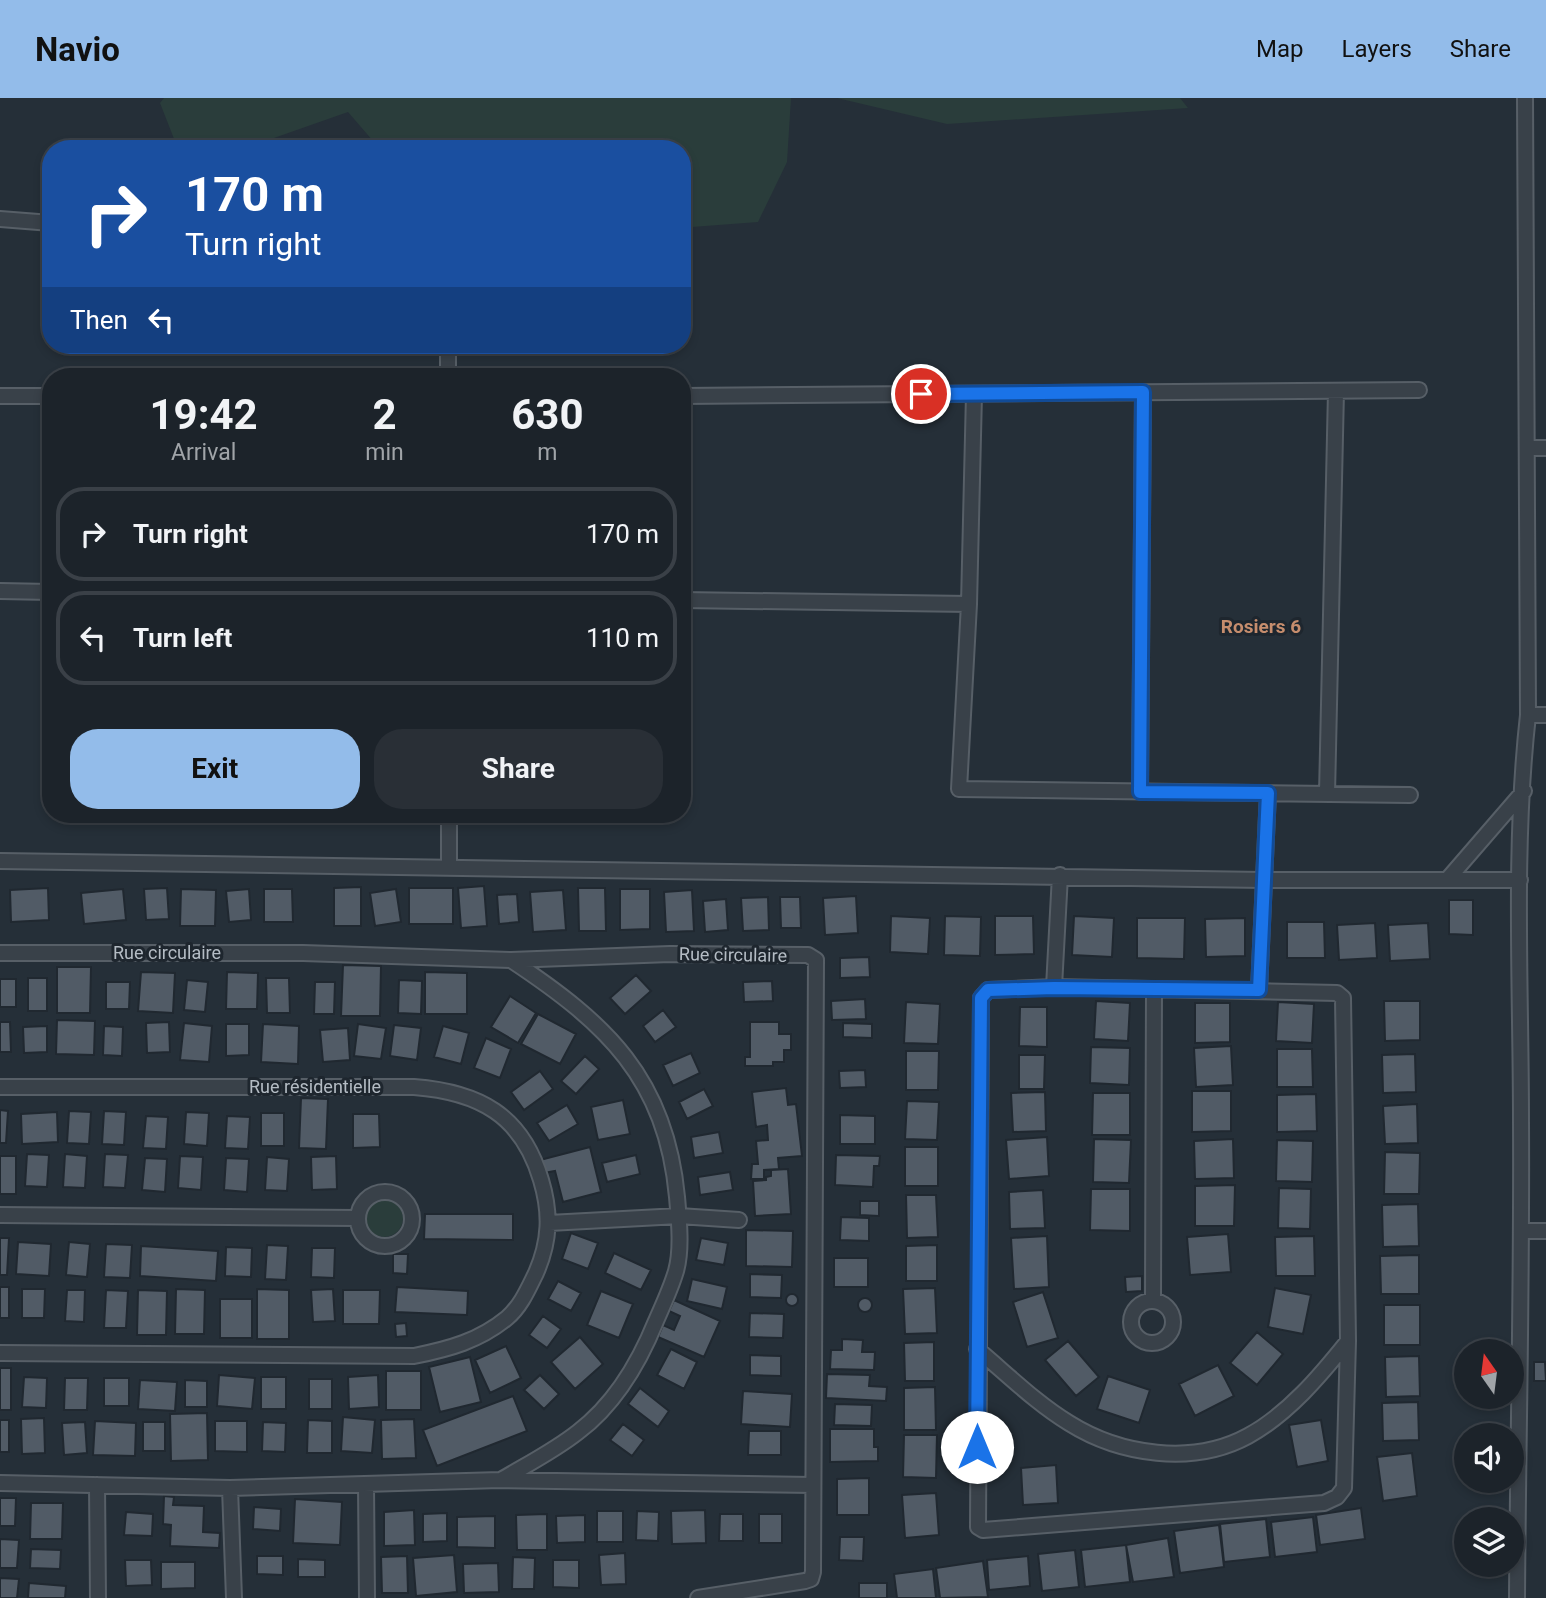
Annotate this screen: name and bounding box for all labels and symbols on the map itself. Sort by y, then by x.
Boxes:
pin [891,364,951,424]
district label: Rosiers 6 [1221,615,1301,638]
street label: Rue circulaire [113,942,221,963]
street label: Rue circulaire [679,943,787,966]
street label: Rue résidentielle [249,1076,381,1097]
north arrow [1454,1339,1524,1409]
position arrow [940,1410,1014,1484]

